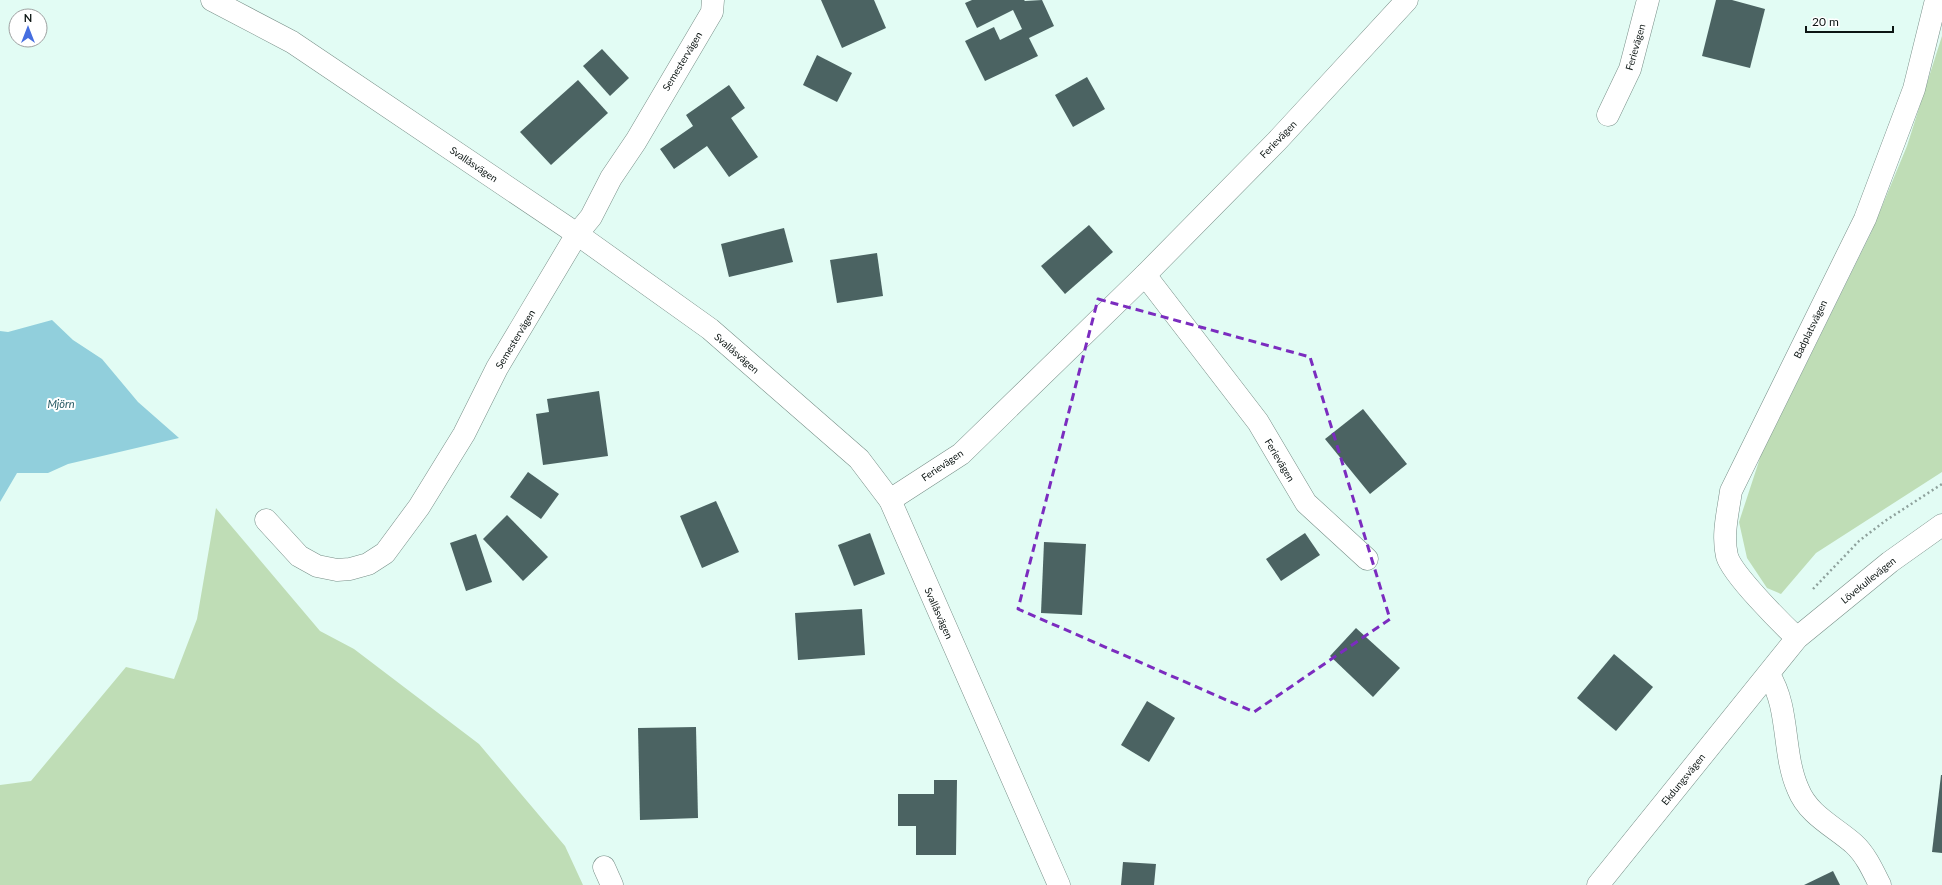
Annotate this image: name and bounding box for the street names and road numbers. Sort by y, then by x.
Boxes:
street label: Ferievägen [1623,22,1647,72]
street label: Semestervägen [660,29,704,93]
street label: Ferievägen [1257,118,1299,160]
street label: Svallåsvägen [448,144,500,184]
street label: Badplatsvägen [1791,298,1829,360]
street label: Semestervägen [493,307,537,371]
street label: Svallåsvägen [712,330,762,376]
street label: Ferievägen [1263,436,1297,484]
street label: Ferievägen [919,447,965,483]
street label: Lövekullevägen [1838,554,1898,606]
street label: Svallåsvägen [922,585,956,641]
street label: Ekdungsvägen [1659,751,1707,807]

